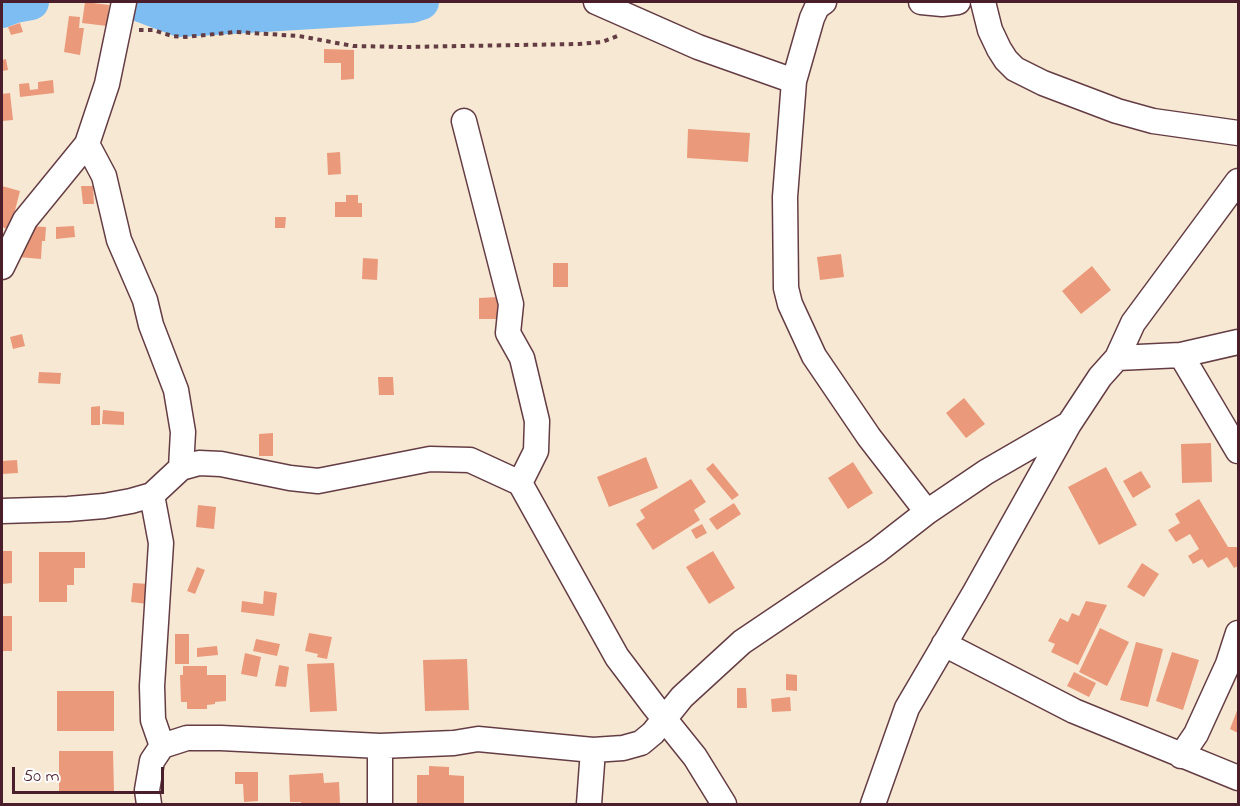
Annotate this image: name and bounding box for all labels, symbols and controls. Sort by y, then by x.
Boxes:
scale bar [15,755,166,793]
text: 50 m [23,764,60,790]

